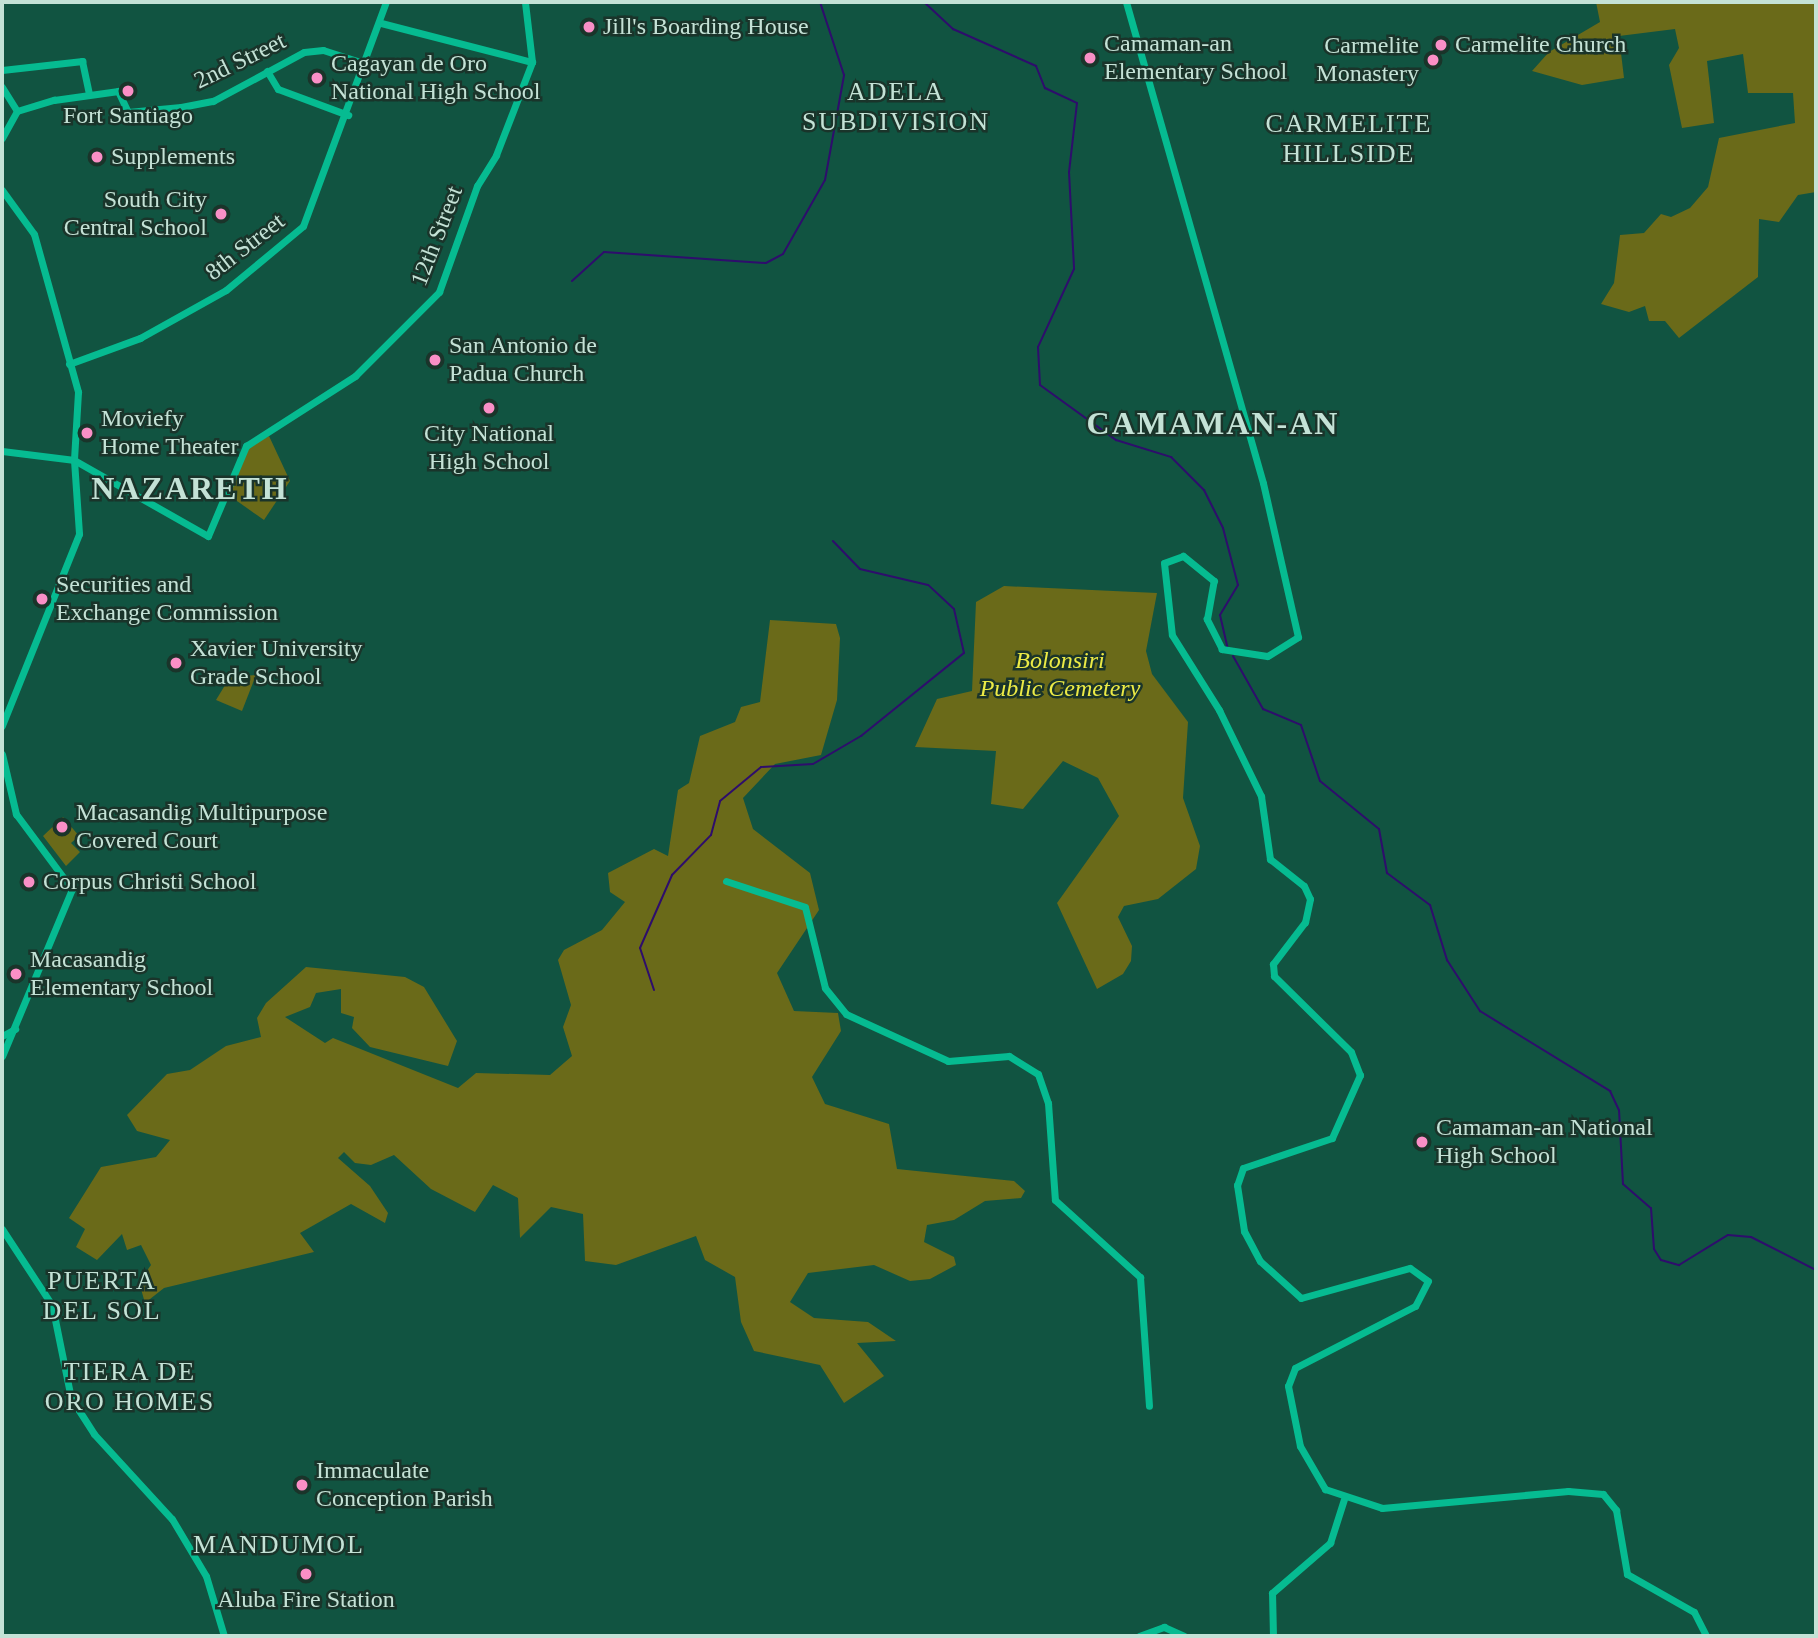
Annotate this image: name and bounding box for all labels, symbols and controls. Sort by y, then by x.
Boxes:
place label: Jill's Boarding House [603,13,809,41]
marker: Jill's Boarding House [581,19,597,35]
street label: 2nd Street [190,27,290,95]
place label: Camaman-an Elementary School [1104,30,1287,86]
place label: Carmelite Church [1455,31,1626,59]
place label: Carmelite Monastery [1316,32,1419,88]
marker: Carmelite Church [1433,37,1449,53]
place label: Cagayan de Oro National High School [331,50,540,106]
marker: Camaman-an Elementary School [1082,50,1098,66]
marker: Carmelite Monastery [1425,52,1441,68]
marker: Cagayan de Oro National High School [309,70,325,86]
district label: ADELA SUBDIVISION [803,76,989,138]
marker: Fort Santiago [120,83,136,99]
place label: Fort Santiago [63,102,193,130]
district label: CARMELITE HILLSIDE [1267,108,1431,170]
place label: Supplements [111,143,235,171]
marker: Supplements [89,149,105,165]
street label: 12th Street [405,182,469,290]
place label: South City Central School [64,186,207,242]
marker: South City Central School [213,206,229,222]
street label: 8th Street [200,207,290,287]
place label: San Antonio de Padua Church [449,332,598,388]
marker: San Antonio de Padua Church [427,352,443,368]
marker: City National High School [481,400,497,416]
district label: CAMAMAN-AN [1088,404,1338,442]
place label: Moviefy Home Theater [101,405,239,461]
place label: City National High School [424,420,554,476]
marker: Moviefy Home Theater [79,425,95,441]
district label: NAZARETH [92,469,288,507]
place label: Securities and Exchange Commission [56,571,278,627]
marker: Securities and Exchange Commission [34,591,50,607]
place label: Xavier University Grade School [190,635,363,691]
park label: Bolonsiri Public Cemetery [980,647,1140,703]
marker: Xavier University Grade School [168,655,184,671]
place label: Macasandig Multipurpose Covered Court [76,799,327,855]
marker: Macasandig Multipurpose Covered Court [54,819,70,835]
place label: Corpus Christi School [43,868,256,896]
marker: Corpus Christi School [21,874,37,890]
place label: Macasandig Elementary School [30,946,213,1002]
marker: Macasandig Elementary School [8,966,24,982]
place label: Camaman-an National High School [1436,1114,1653,1170]
marker: Camaman-an National High School [1414,1134,1430,1150]
district label: PUERTA DEL SOL [43,1265,161,1326]
district label: TIERA DE ORO HOMES [46,1356,214,1418]
place label: Immaculate Conception Parish [316,1457,493,1513]
marker: Immaculate Conception Parish [294,1477,310,1493]
district label: MANDUMOL [194,1529,364,1561]
marker: Aluba Fire Station [298,1566,314,1582]
place label: Aluba Fire Station [217,1586,395,1614]

